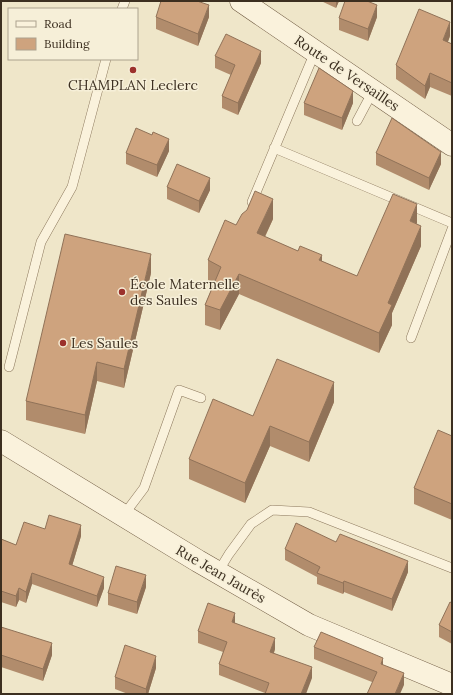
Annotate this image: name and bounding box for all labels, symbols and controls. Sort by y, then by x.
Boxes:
legend [8,8,138,60]
text: Road [44,16,72,31]
street label: Route de Versailles [291,31,403,115]
text: Building [44,36,90,51]
marker: CHAMPLAN Leclerc [128,65,138,75]
place label: CHAMPLAN Leclerc [68,76,198,94]
place label: École Maternelle des Saules [130,275,240,309]
marker: École Maternelle des Saules [117,287,127,297]
place label: Les Saules [71,334,138,352]
marker: Les Saules [58,338,68,348]
street label: Rue Jean Jaurès [173,541,269,607]

